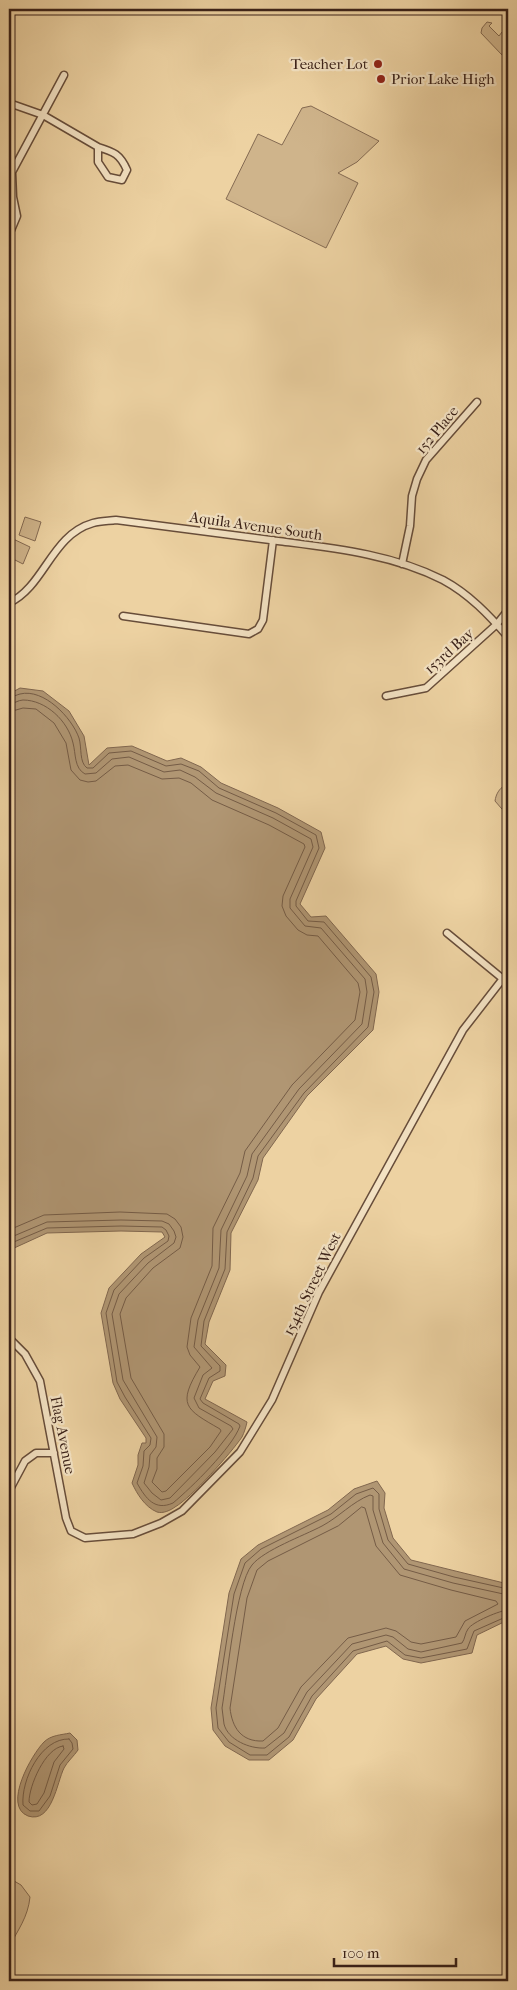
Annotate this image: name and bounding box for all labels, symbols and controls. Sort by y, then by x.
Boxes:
place label: Teacher Lot [291,55,369,73]
marker: Teacher Lot [372,58,384,70]
place label: Prior Lake High [391,70,495,88]
marker: Prior Lake High [375,73,387,85]
street label: 152 Place [412,402,463,458]
street label: Aquila Avenue South [188,508,324,544]
street label: 153rd Bay [421,624,478,678]
street label: 154th Street West [279,1229,345,1338]
street label: Flag Avenue [47,1395,79,1476]
scale bar [334,1935,457,1967]
text: 100 m [342,1944,380,1962]

